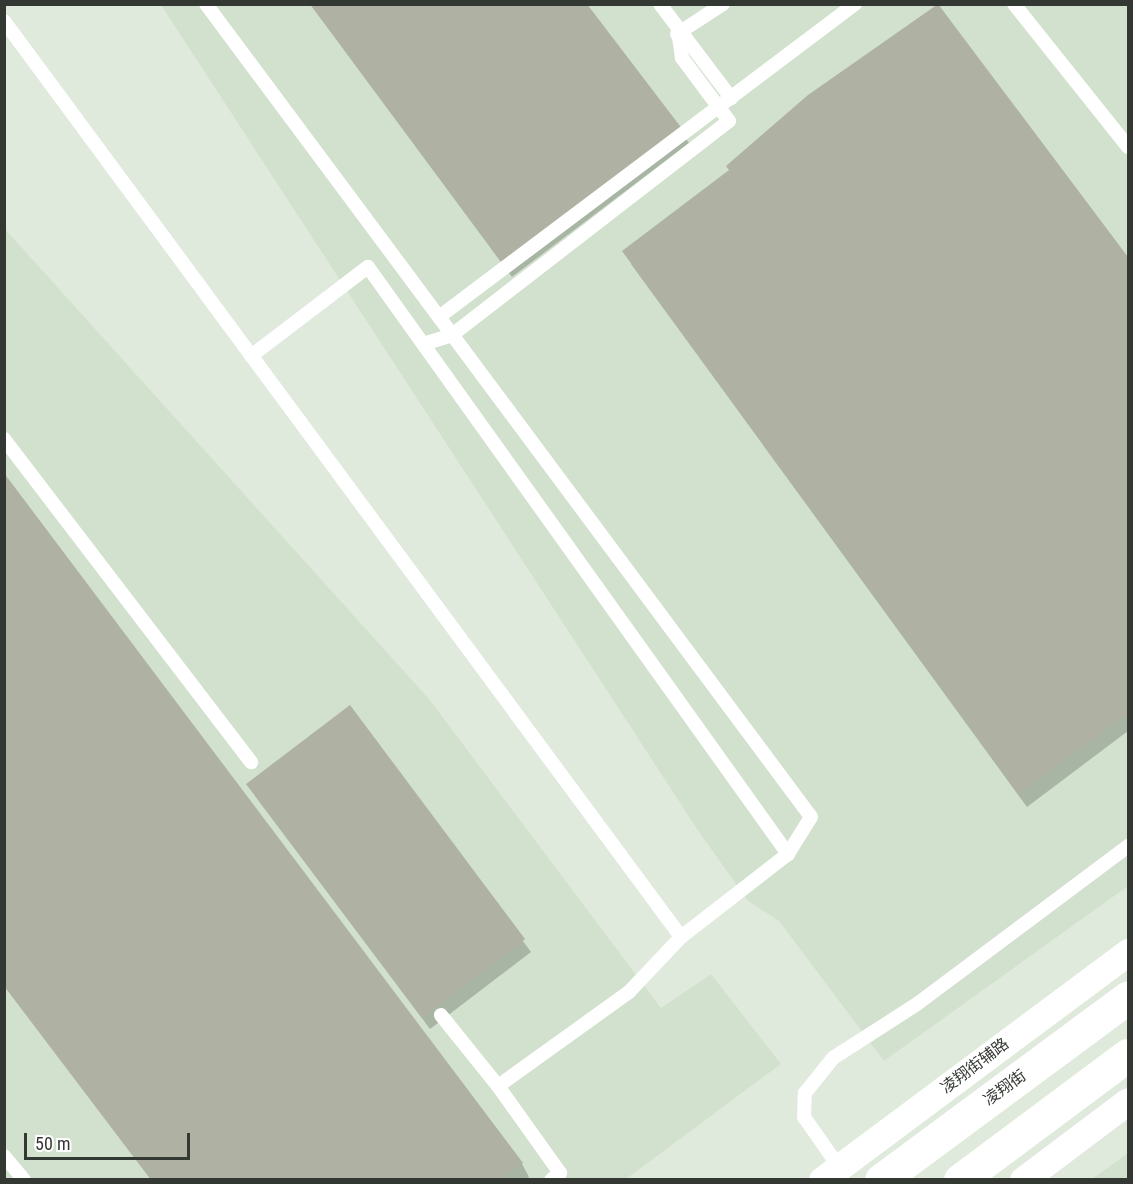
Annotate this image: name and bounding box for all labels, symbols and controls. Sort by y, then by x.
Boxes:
street label: 凌翔街辅路 [937,1034,1013,1098]
street label: 凌翔街 [980,1066,1030,1110]
scale bar [27,1121,194,1159]
text: 50 m [35,1133,70,1154]

